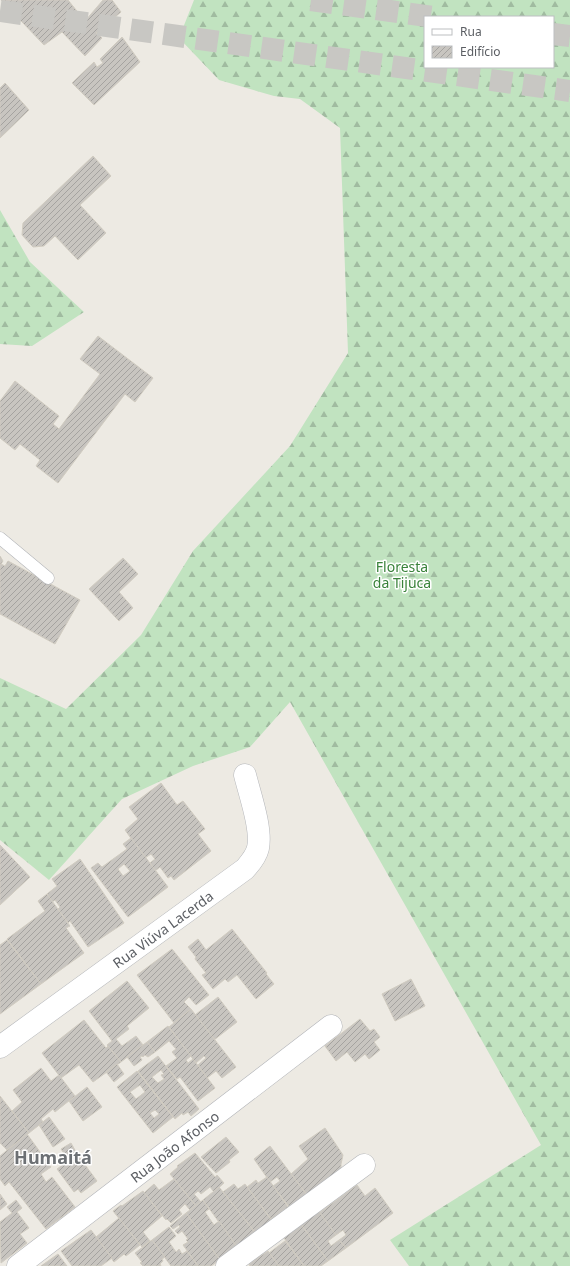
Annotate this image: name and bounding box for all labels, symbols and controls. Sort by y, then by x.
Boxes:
legend [424,16,554,68]
text: Rua [460,23,482,40]
text: Edifício [460,43,501,60]
park label: Floresta da Tijuca [373,557,431,592]
street label: Rua Viúva Lacerda [108,886,217,972]
street label: Rua João Afonso [126,1106,223,1186]
district label: Humaitá [14,1145,92,1169]

